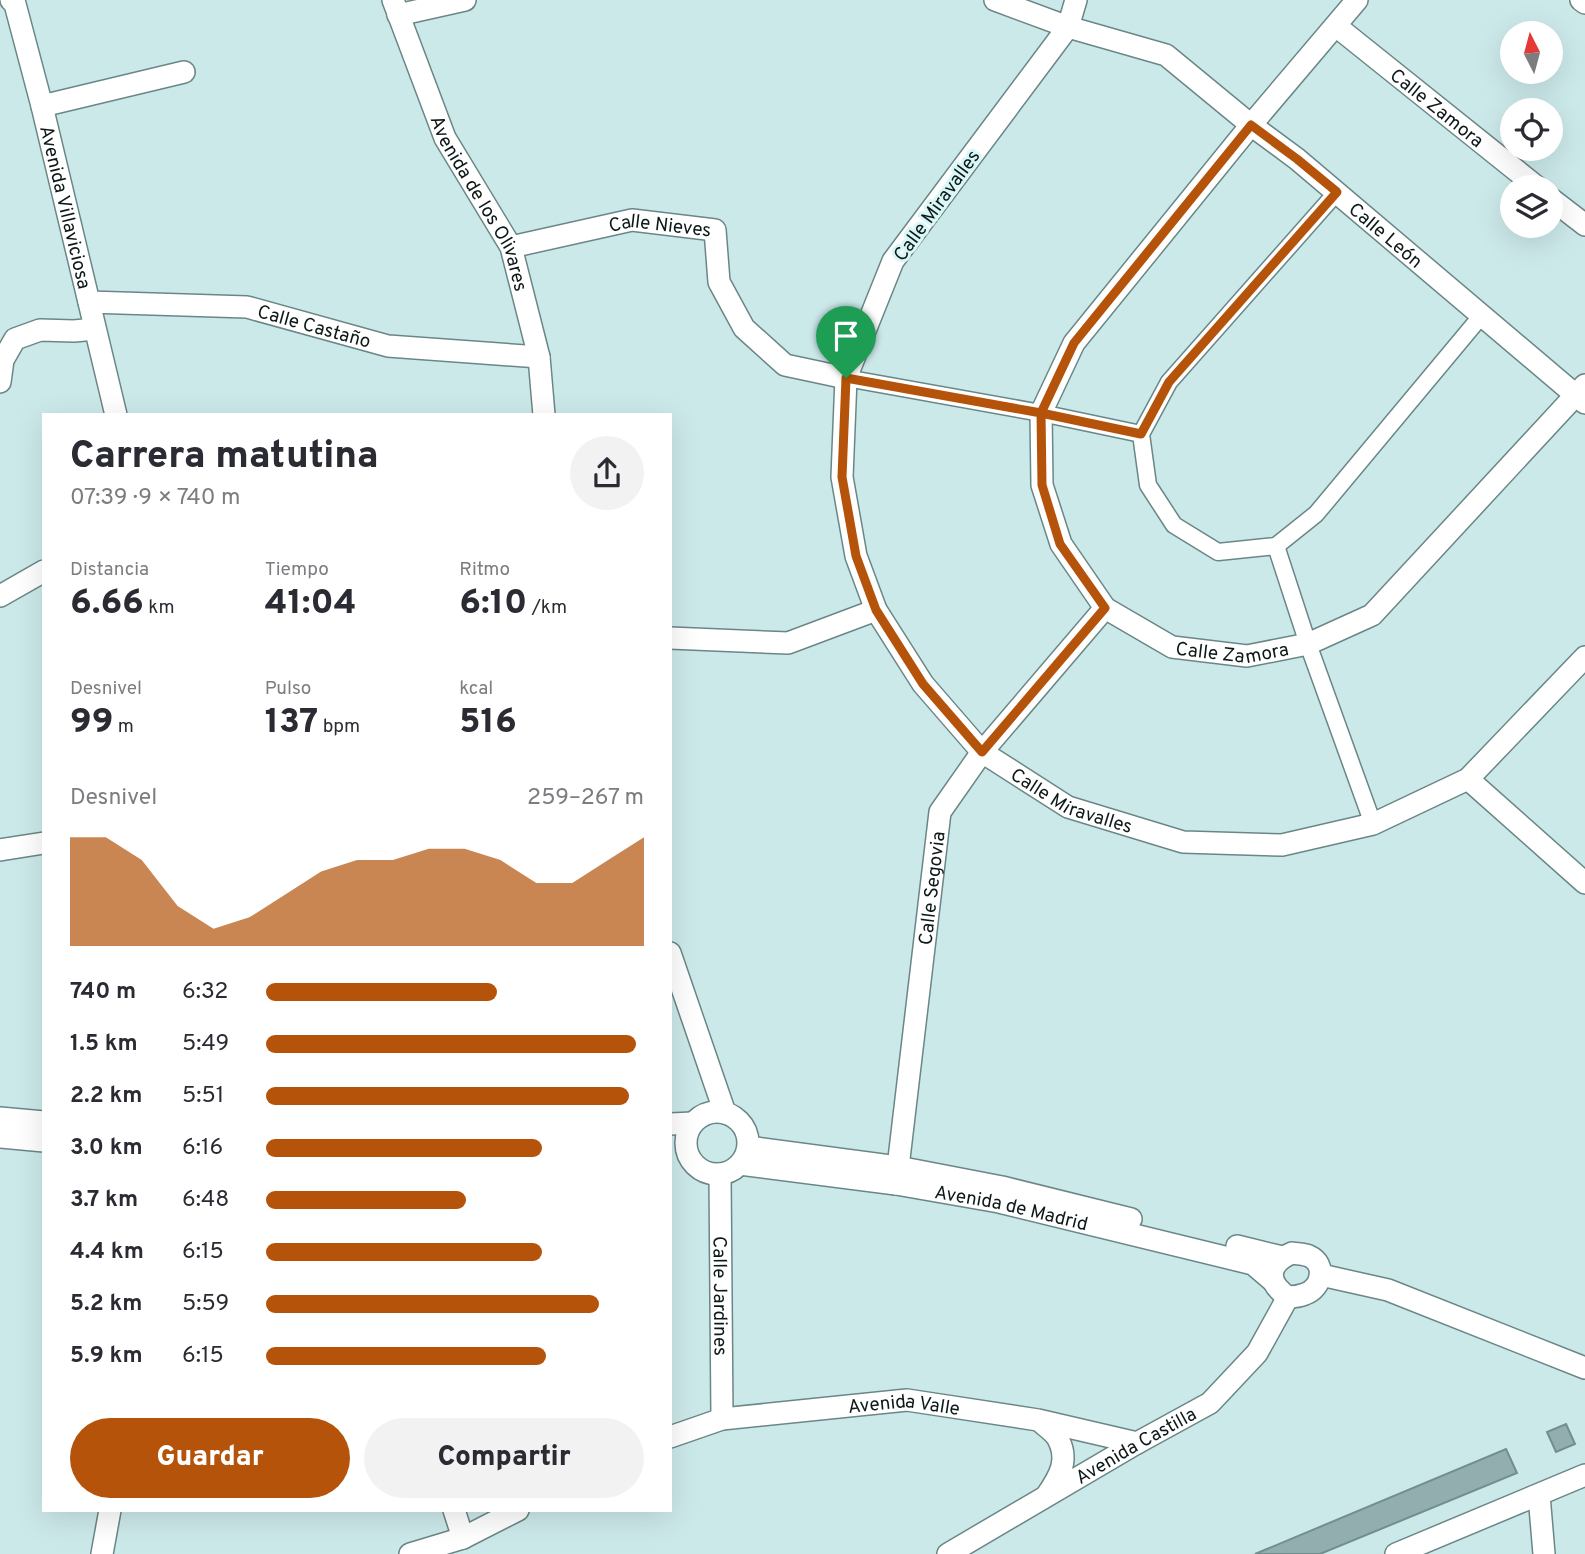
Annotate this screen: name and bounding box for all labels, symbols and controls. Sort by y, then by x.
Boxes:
north arrow [1500,21,1563,84]
map controls [1500,21,1563,238]
street label: Calle Zamora [1384,64,1488,154]
button: locate [1500,98,1563,161]
street label: Avenida de los Olivares [424,112,532,294]
street label: Avenida Villaviciosa [33,123,95,292]
street label: Calle Miravalles [889,146,986,267]
button: layers [1500,175,1563,238]
street label: Calle León [1343,198,1427,274]
street label: Calle Nieves [607,210,712,243]
street label: Calle Castaño [254,300,373,355]
pin [816,306,876,378]
icon: arrive [827,317,865,355]
text: Carrera matutina [70,433,379,482]
button: share [570,436,644,510]
text: 07:39 · 9 × 740 m [70,484,240,513]
text: Distancia [70,558,149,582]
text: Tiempo [265,558,329,582]
text: Ritmo [459,558,510,582]
text: 6.66 [70,582,144,626]
text: 41:04 [265,582,356,626]
text: 6:10 [459,582,527,626]
text: km [144,596,175,620]
text: /km [527,596,567,620]
street label: Calle Zamora [1174,638,1291,670]
text: Desnivel [70,677,142,701]
text: Pulso [265,677,311,701]
text: kcal [459,677,493,701]
text: 99 [70,701,113,745]
text: 137 [265,701,318,745]
text: 516 [459,701,517,745]
text: m [113,715,134,739]
text: bpm [318,715,360,739]
street label: Calle Miravalles [1005,763,1135,840]
text: Desnivel [70,784,157,813]
text: 259–267 m [527,784,644,813]
street label: Calle Segovia [914,830,952,946]
text: 740 m [70,978,136,1007]
text: 6:32 [182,978,228,1007]
text: 1.5 km [70,1030,138,1059]
text: 5:49 [182,1030,229,1059]
text: 2.2 km [70,1082,143,1111]
text: 5:51 [182,1082,224,1111]
text: 3.0 km [70,1134,143,1163]
text: 6:16 [182,1134,223,1163]
street label: Avenida de Madrid [932,1181,1090,1237]
text: 3.7 km [70,1186,138,1215]
text: 6:48 [182,1186,229,1215]
street label: Calle Jardines [707,1236,731,1356]
text: 4.4 km [70,1238,144,1267]
text: 6:15 [182,1238,224,1267]
text: 5.2 km [70,1290,143,1319]
text: 5:59 [182,1290,229,1319]
text: 5.9 km [70,1342,143,1371]
text: 6:15 [182,1342,224,1371]
street label: Avenida Valle [847,1390,962,1422]
street label: Avenida Castilla [1072,1403,1201,1490]
button: Guardar [70,1418,350,1498]
button: Compartir [364,1418,644,1498]

